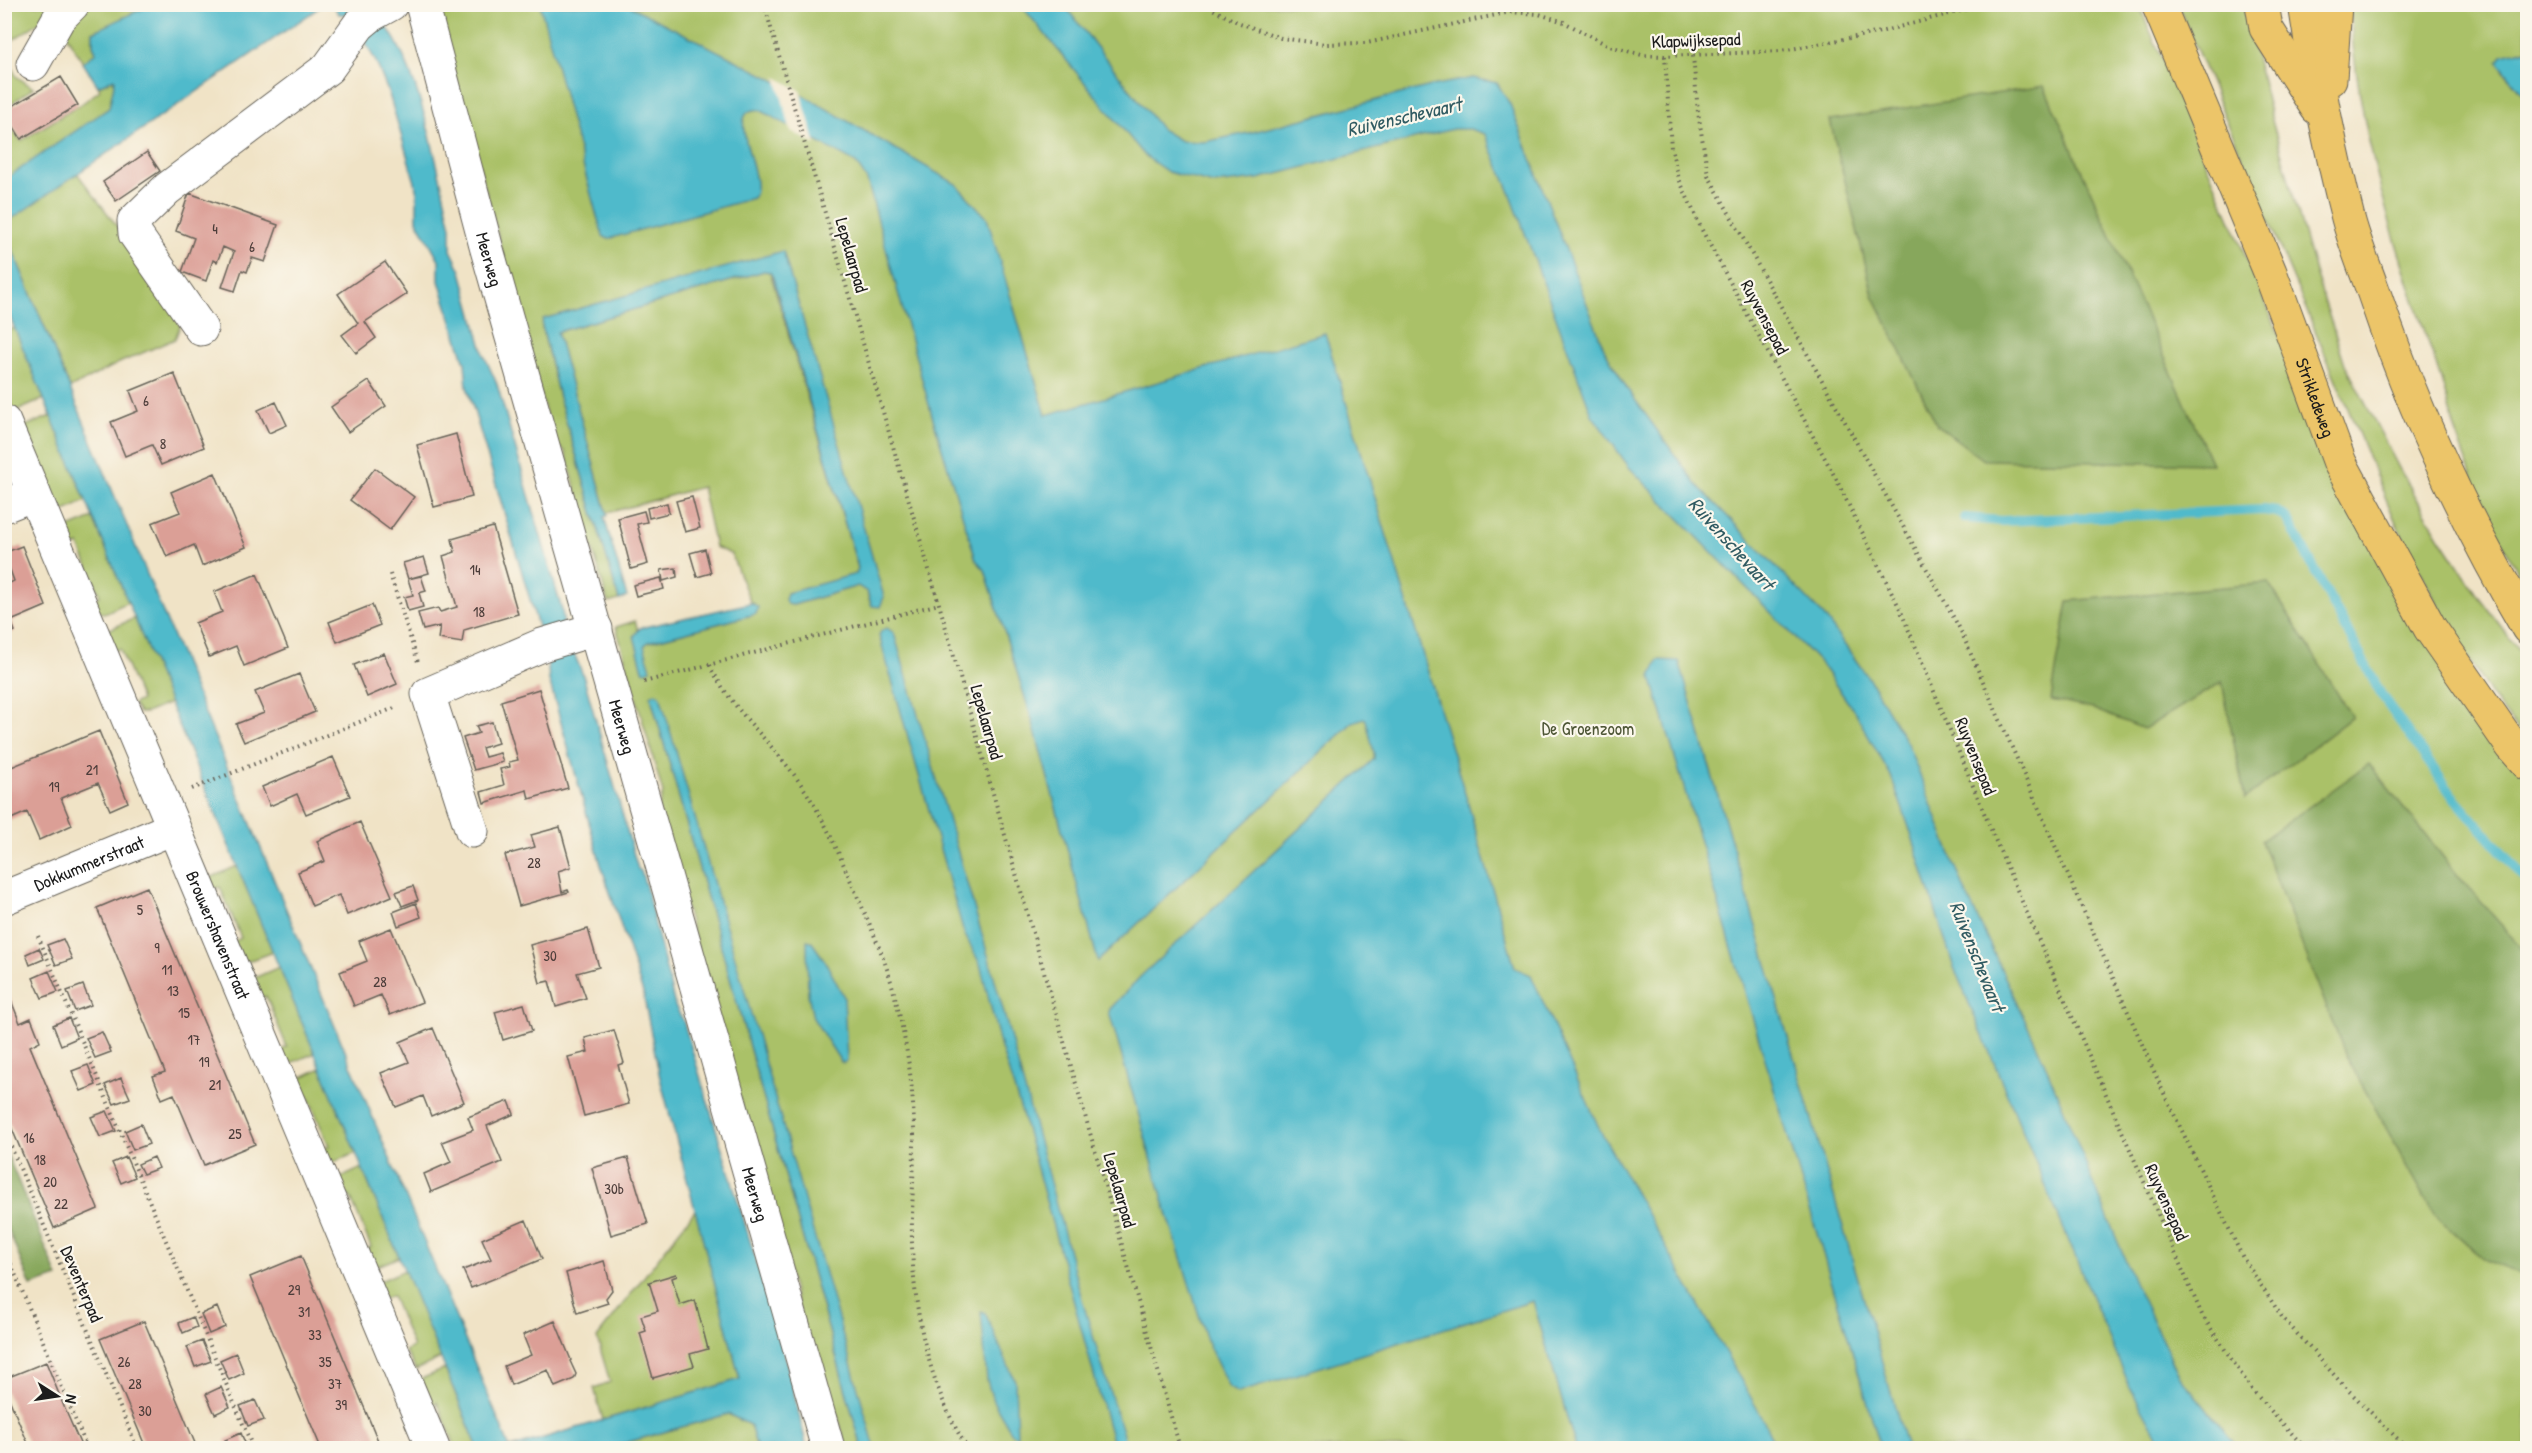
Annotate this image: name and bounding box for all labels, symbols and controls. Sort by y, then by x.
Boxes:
street label: Klapwijksepad [1651,26,1741,54]
water label: Ruivenschevaart [1344,89,1467,142]
street label: Lepelaarpad [829,215,875,295]
house number: 4 [212,218,218,239]
street label: Meerweg [470,229,509,289]
house number: 6 [249,236,255,257]
street label: Ruyvensepad [1735,275,1795,359]
street label: Strikledeweg [2290,354,2342,440]
house number: 6 [143,390,149,411]
house number: 8 [160,433,166,454]
water label: Ruivenschevaart [1683,491,1783,598]
house number: 14 [469,559,481,580]
house number: 18 [473,601,485,622]
street label: Lepelaarpad [964,682,1010,762]
street label: Meerweg [603,696,642,757]
street label: Ruyvensepad [1949,714,2003,798]
park label: De Groenzoom [1542,716,1634,741]
house number: 21 [86,759,98,780]
house number: 19 [49,776,60,797]
street label: Dokkummerstraat [30,829,149,897]
house number: 28 [527,852,541,873]
street label: Brouwershavenstraat [180,867,257,1004]
water label: Ruivenschevaart [1944,897,2014,1018]
house number: 5 [137,899,144,920]
house number: 9 [154,937,160,958]
house number: 30 [543,945,557,966]
house number: 11 [162,959,172,980]
house number: 28 [373,971,387,992]
house number: 13 [167,980,179,1001]
house number: 15 [178,1002,191,1023]
house number: 17 [188,1029,200,1050]
house number: 19 [199,1051,210,1072]
house number: 21 [209,1074,221,1095]
house number: 25 [228,1123,242,1144]
house number: 16 [23,1127,35,1148]
house number: 18 [34,1149,46,1170]
street label: Lepelaarpad [1097,1150,1143,1230]
street label: Ruyvensepad [2139,1160,2195,1244]
street label: Meerweg [736,1164,775,1224]
house number: 20 [43,1171,57,1192]
house number: 30b [604,1178,624,1199]
house number: 22 [54,1193,68,1214]
street label: Deventerpad [55,1242,109,1326]
house number: 29 [288,1279,301,1300]
house number: 31 [298,1301,310,1322]
house number: 33 [308,1324,322,1345]
house number: 26 [117,1351,131,1372]
house number: 35 [318,1351,332,1372]
north arrow [27,1366,87,1426]
house number: 28 [128,1373,142,1394]
house number: 37 [328,1373,342,1394]
text: N [60,1393,83,1406]
house number: 39 [335,1394,348,1415]
house number: 30 [138,1400,152,1421]

